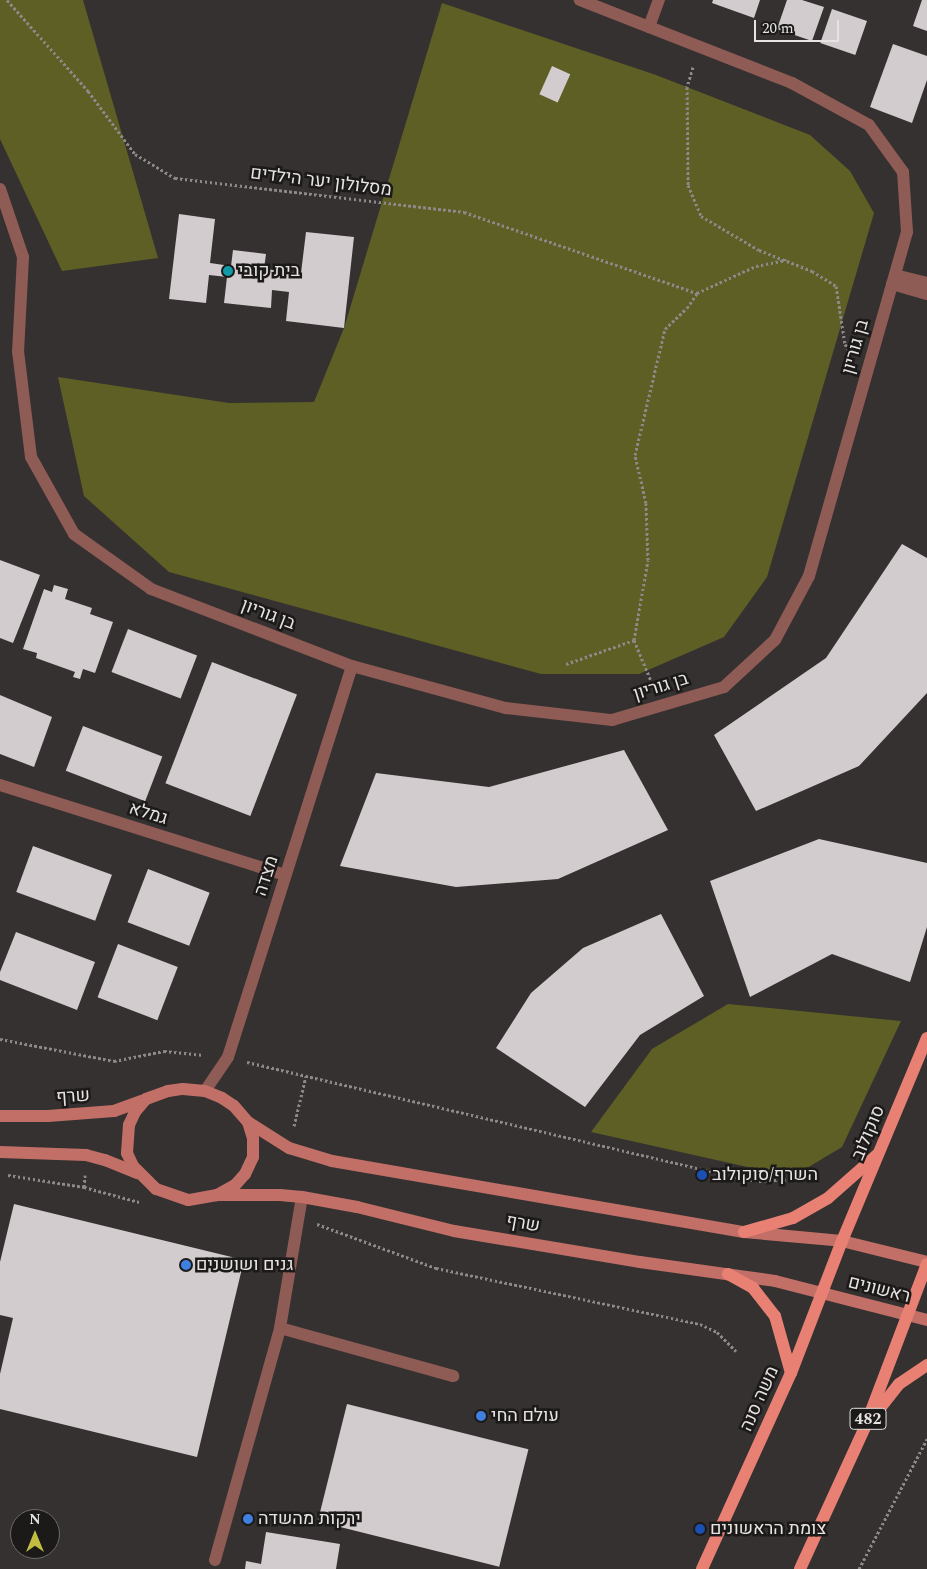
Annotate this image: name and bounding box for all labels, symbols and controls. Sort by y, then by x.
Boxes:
scale bar [757,10,842,42]
text: 20 m [762,17,794,40]
street label: מסלולון יער הילדים [249,163,393,201]
place label: בית קובי [238,260,300,282]
marker: בית קובי [222,265,234,277]
street label: בן גוריון [838,317,874,377]
street label: בן גוריון [238,595,298,635]
street label: בן גוריון [631,668,691,706]
street label: גמלא [126,798,170,830]
street label: מצדה [250,853,284,899]
street label: שרף [55,1085,91,1109]
street label: סוקולוב [848,1102,890,1164]
place label: השרף/סוקולוב [712,1164,818,1186]
marker: השרף/סוקולוב [696,1169,708,1181]
street label: שרף [504,1210,542,1238]
place label: גנים ושושנים [196,1254,293,1276]
marker: גנים ושושנים [180,1259,192,1271]
street label: ראשונים [846,1272,912,1308]
street label: משה סנה [736,1363,784,1435]
place label: עולם החי [491,1405,559,1427]
road number: 482 [849,1406,887,1432]
marker: עולם החי [475,1410,487,1422]
place label: ירקות מהשדה [258,1508,361,1530]
north arrow [10,1509,60,1559]
text: N [29,1509,41,1530]
marker: ירקות מהשדה [242,1513,254,1525]
place label: צומת הראשונים [710,1518,826,1540]
marker: צומת הראשונים [694,1523,706,1535]

